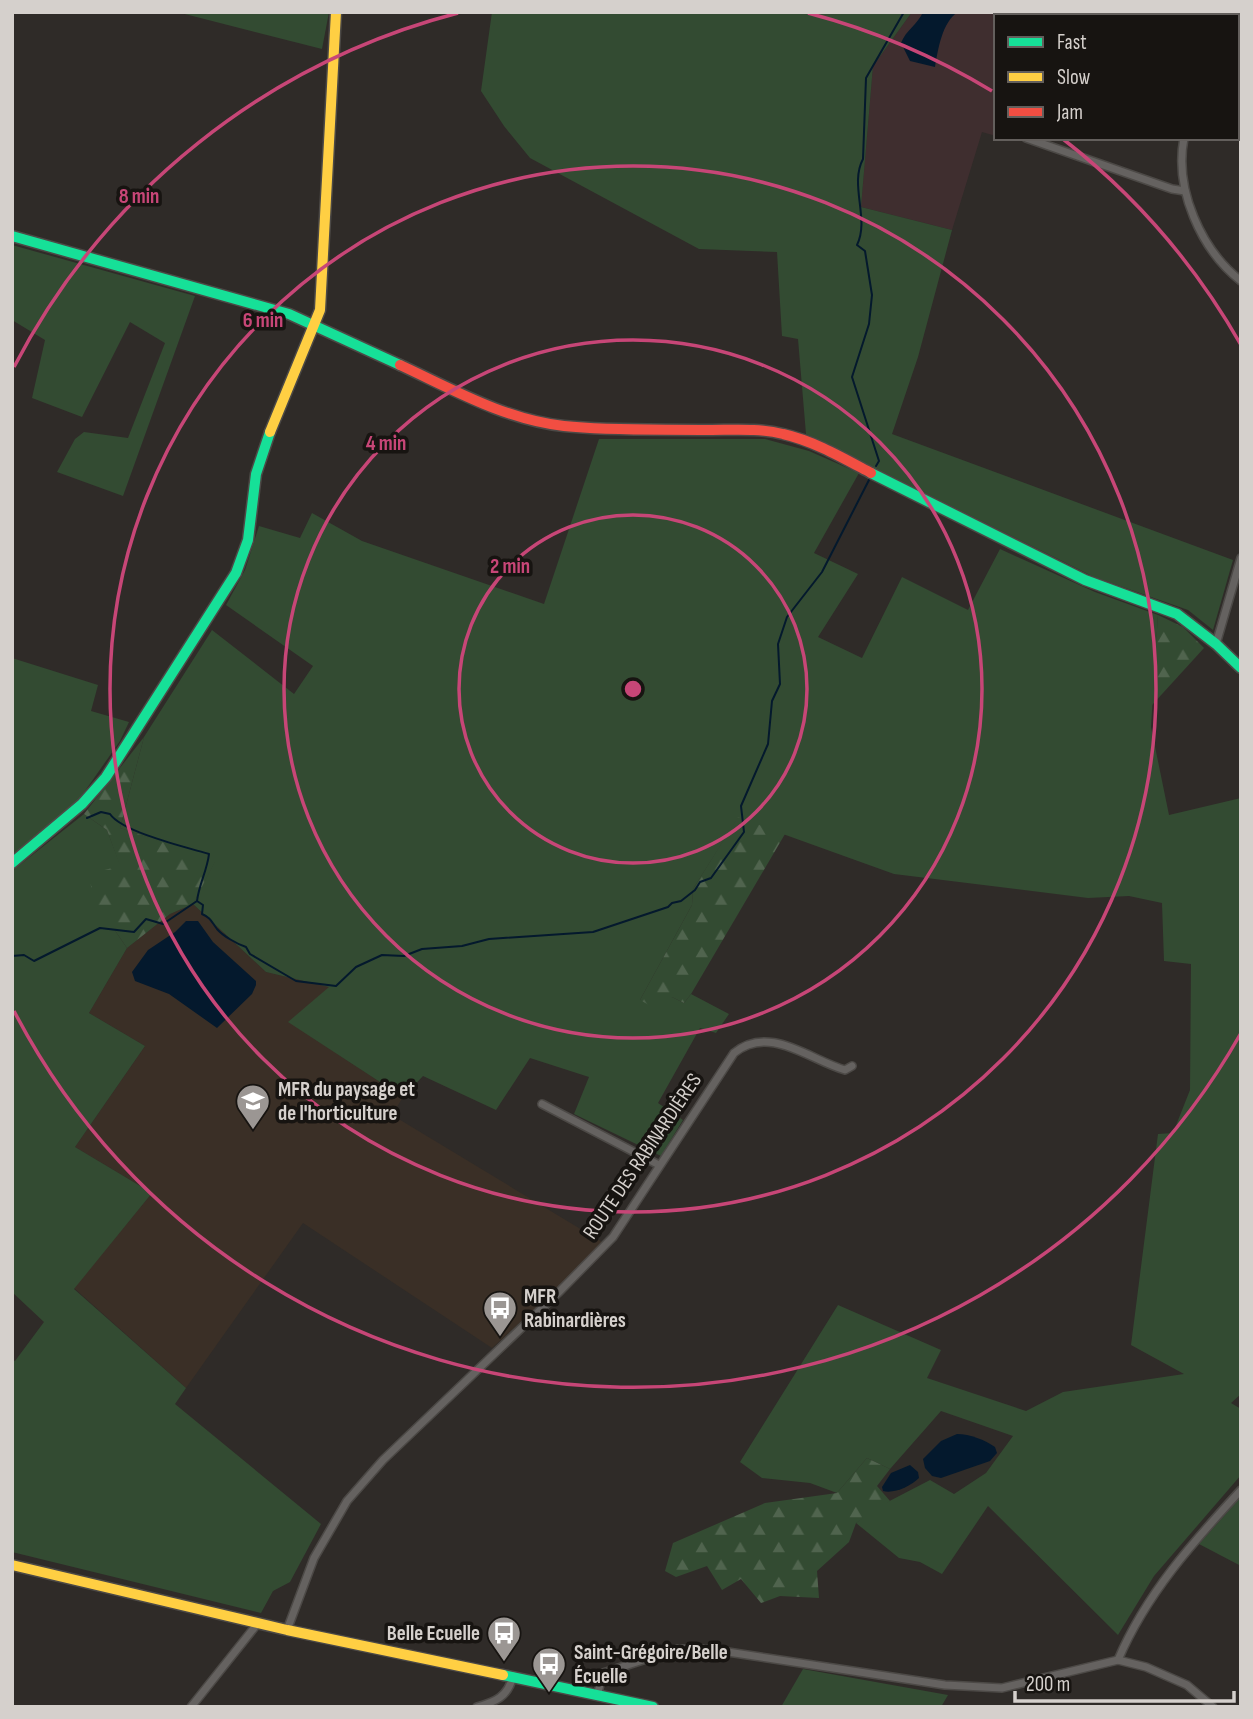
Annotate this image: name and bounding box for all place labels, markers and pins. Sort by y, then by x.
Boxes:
centre of rings [621,677,645,701]
place label: MFR du paysage et de l'horticulture [278,1077,415,1126]
school or university icon: MFR du paysage et de l'horticulture [234,1082,272,1131]
place label: MFR Rabinardières [524,1284,626,1333]
bus stop icon: MFR Rabinardières [481,1289,519,1338]
bus stop icon: Belle Ecuelle [485,1614,523,1663]
place label: Belle Ecuelle [387,1621,480,1646]
place label: Saint-Grégoire/Belle Écuelle [574,1640,728,1689]
bus stop icon: Saint-Grégoire/Belle Écuelle [530,1645,568,1694]

